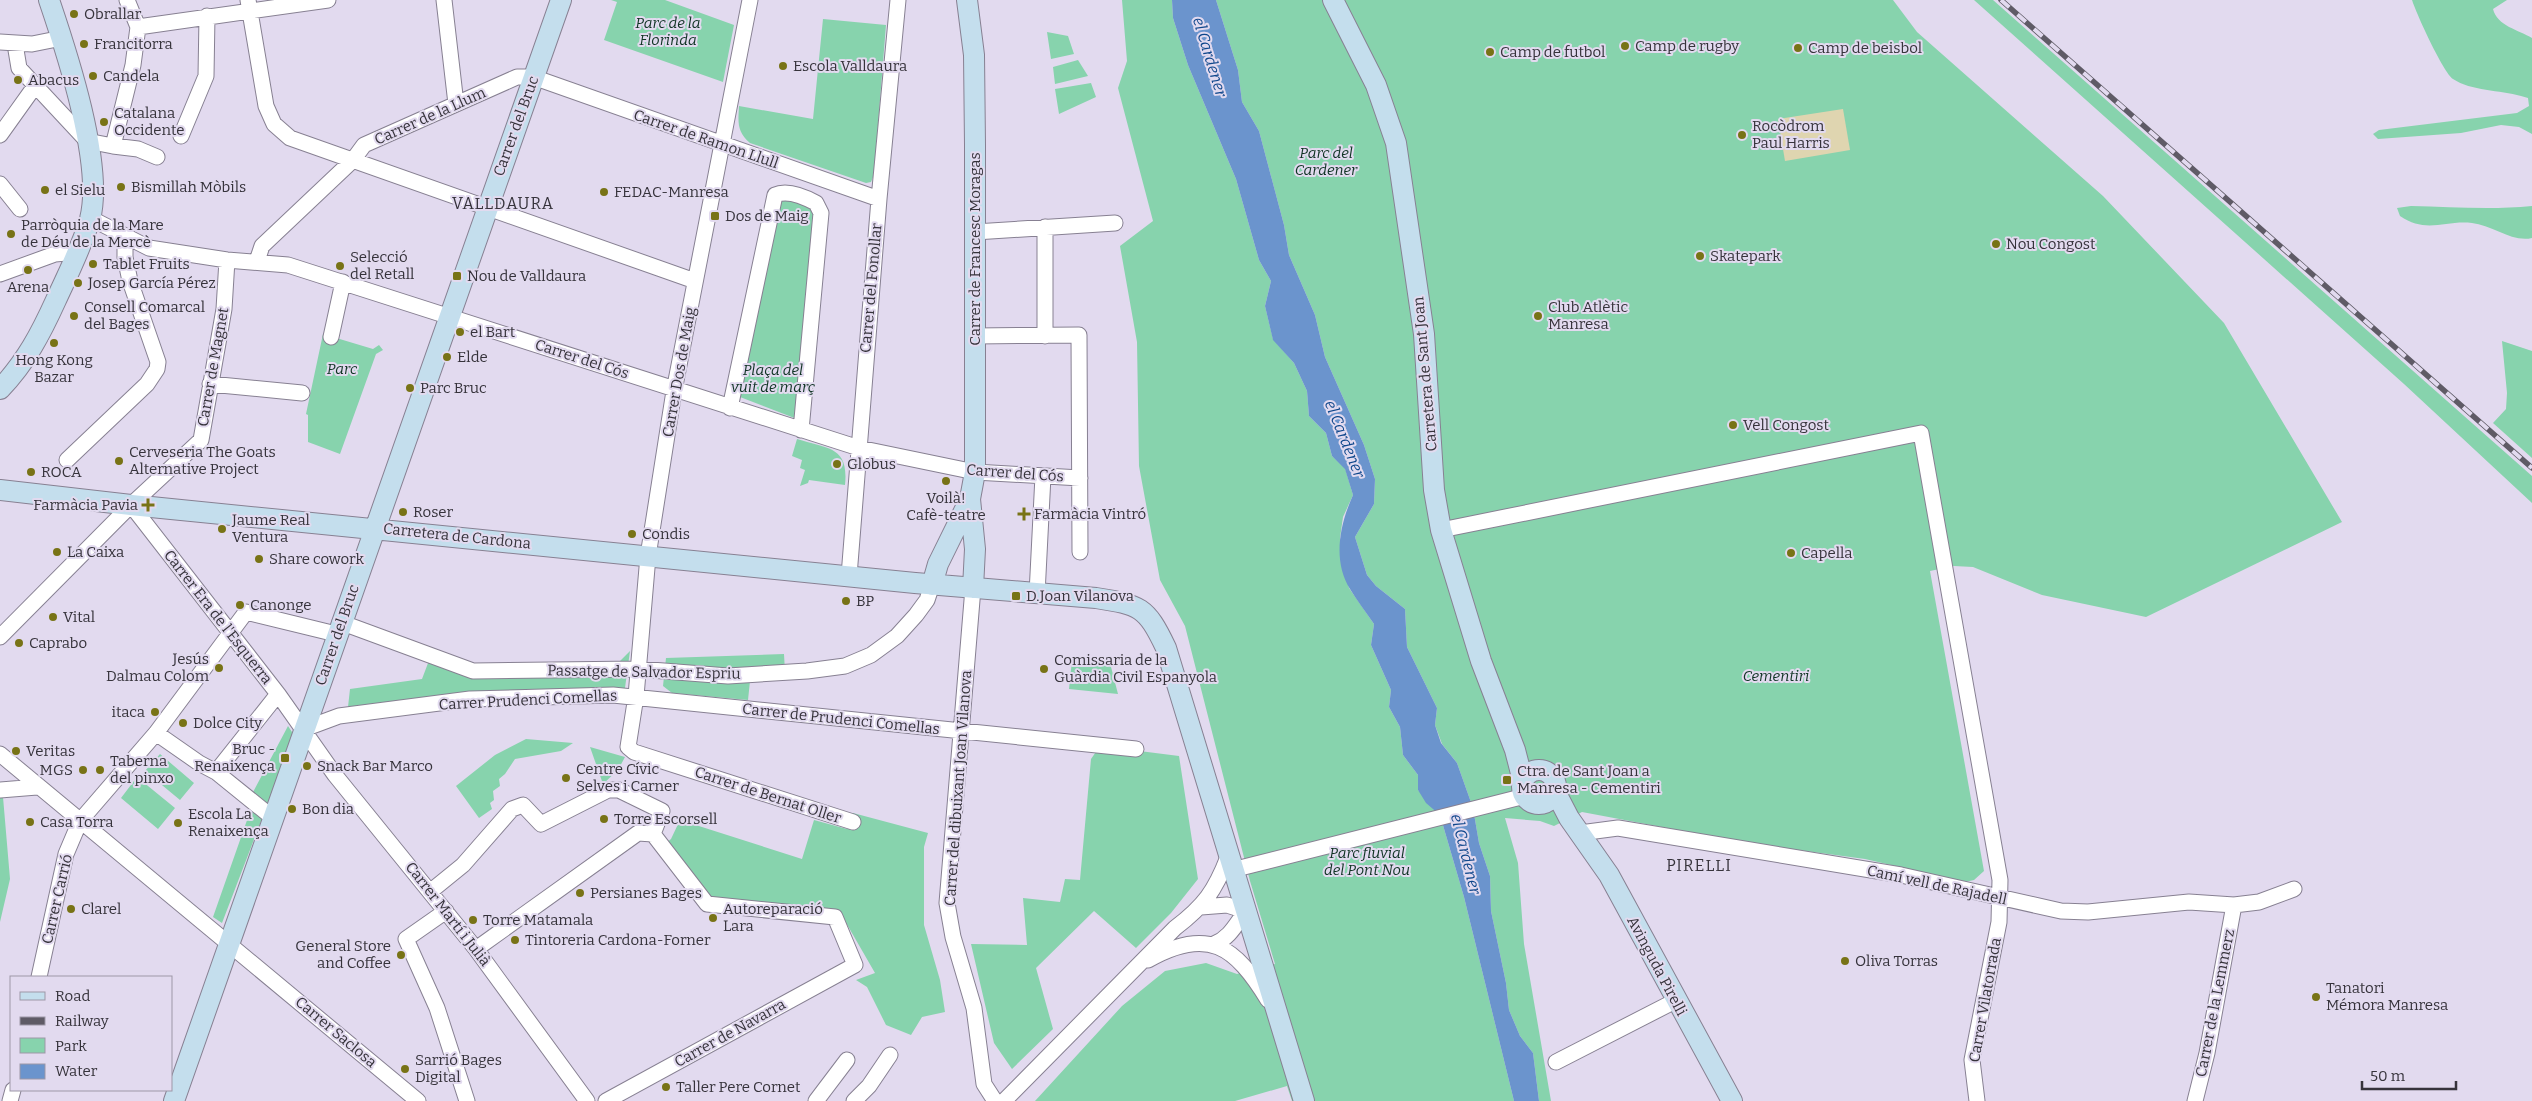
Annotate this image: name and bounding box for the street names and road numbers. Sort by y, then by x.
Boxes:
street label: Carrer del Bruc [490,73,543,179]
street label: Carrer de la Llum [372,83,489,149]
street label: Carrer de Ramon Llull [631,106,781,172]
street label: Carrer de Francesc Moragas [966,152,984,346]
street label: Carrer del Fonollar [856,222,886,354]
street label: Carretera de Sant Joan [1409,295,1441,452]
street label: Carrer de Magnet [194,305,232,428]
street label: Carrer Dos de Maig [659,306,699,438]
street label: Carrer del Cós [533,335,631,383]
street label: Carrer del Cós [966,461,1064,485]
street label: Carretera de Cardona [382,519,532,553]
street label: Carrer Era de l'Esquerra [160,546,276,688]
street label: Carrer del Bruc [311,582,363,688]
street label: Passatge de Salvador Espriu [547,661,741,683]
street label: Carrer del dibuixant Joan Vilanova [941,669,975,907]
street label: Carrer Prudenci Comellas [438,686,618,714]
street label: Carrer de Prudenci Comellas [741,700,941,738]
street label: Carrer de Bernat Oller [692,763,844,827]
street label: Carrer Carrió [38,852,76,946]
street label: Carrer Martí i Julià [402,858,494,970]
street label: Camí vell de Rajadell [1865,861,2009,909]
street label: Avinguda Pirelli [1623,913,1691,1019]
street label: Carrer de la Lemmerz [2192,927,2238,1079]
street label: Carrer Vilatorrada [1965,936,2005,1064]
street label: Carrer Saclosa [292,993,380,1071]
street label: Carrer de Navarra [671,995,789,1071]

